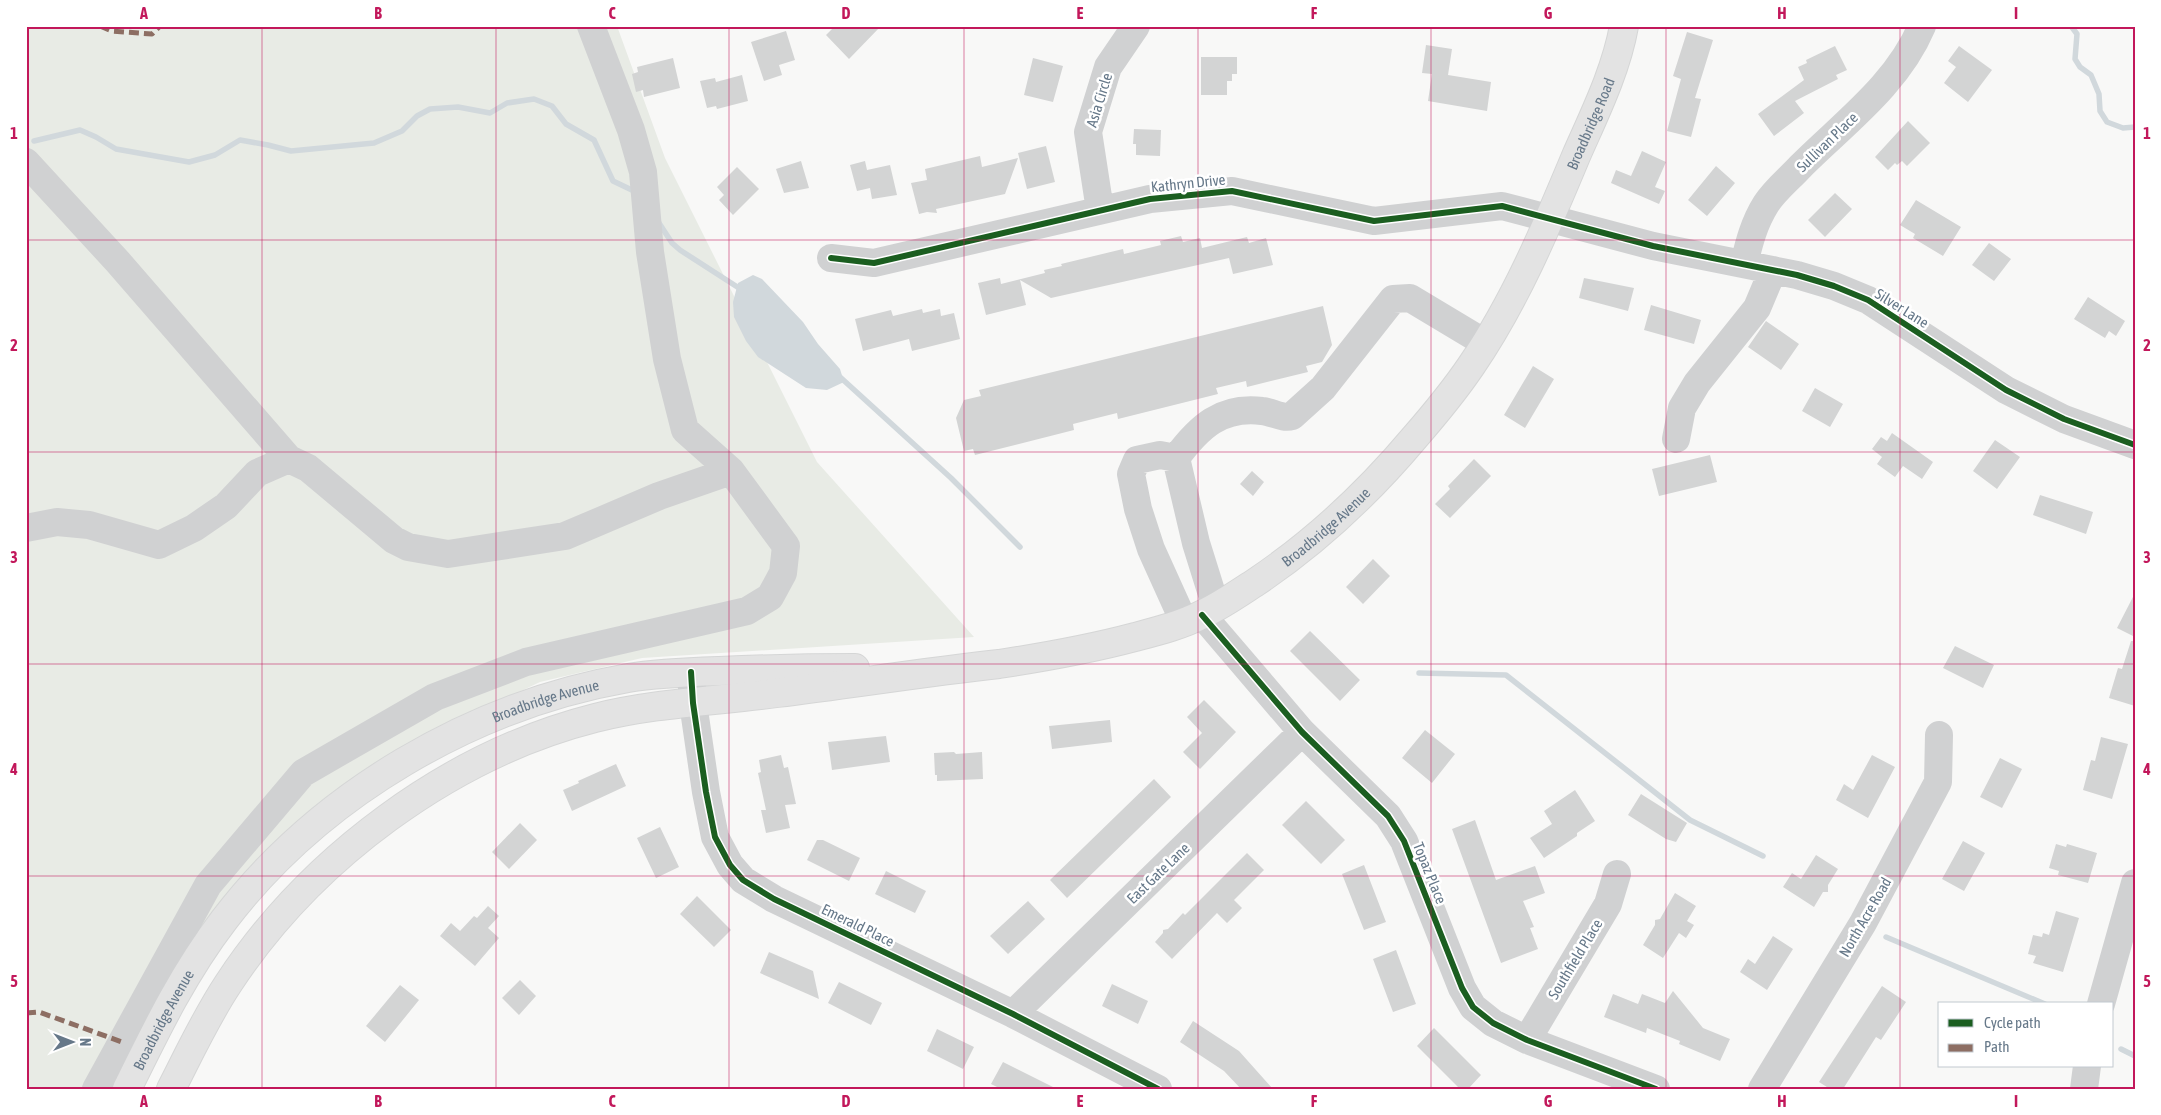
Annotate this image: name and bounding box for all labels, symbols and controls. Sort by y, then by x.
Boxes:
text: A [139,4,148,22]
text: B [374,4,382,22]
text: C [608,4,616,22]
text: D [842,4,851,22]
text: E [1077,4,1084,22]
text: F [1311,4,1318,22]
text: G [1544,4,1553,22]
text: H [1777,4,1787,22]
text: I [2014,4,2018,22]
street label: Asia Circle [1083,71,1115,129]
street label: Broadbridge Road [1563,75,1617,172]
street label: Sullivan Place [1793,109,1861,175]
text: 1 [10,124,18,142]
text: 1 [2143,124,2151,142]
street label: Kathryn Drive [1150,171,1226,195]
street label: Silver Lane [1872,285,1932,331]
text: 2 [10,336,18,354]
text: 2 [2143,336,2151,354]
street label: Broadbridge Avenue [1278,484,1373,570]
text: 3 [10,548,18,566]
text: 3 [2143,548,2151,566]
street label: Broadbridge Avenue [489,676,601,725]
text: 4 [9,760,18,778]
text: 4 [2142,760,2151,778]
street label: East Gate Lane [1123,839,1193,907]
street label: Topaz Place [1410,840,1450,906]
street label: North Acre Road [1835,874,1895,960]
street label: Emerald Place [819,900,897,950]
street label: Southfield Place [1544,916,1606,1002]
street label: Broadbridge Avenue [129,966,197,1073]
text: 5 [10,972,18,990]
text: 5 [2143,972,2151,990]
legend [1938,1002,2114,1068]
text: Cycle path [1984,1014,2041,1031]
north arrow [48,1018,98,1068]
text: N [77,1038,93,1046]
text: Path [1984,1038,2010,1055]
text: A [139,1092,148,1110]
text: B [374,1092,382,1110]
text: C [608,1092,616,1110]
text: D [842,1092,851,1110]
text: E [1077,1092,1084,1110]
text: F [1311,1092,1318,1110]
text: G [1544,1092,1553,1110]
text: H [1777,1092,1787,1110]
text: I [2014,1092,2018,1110]

